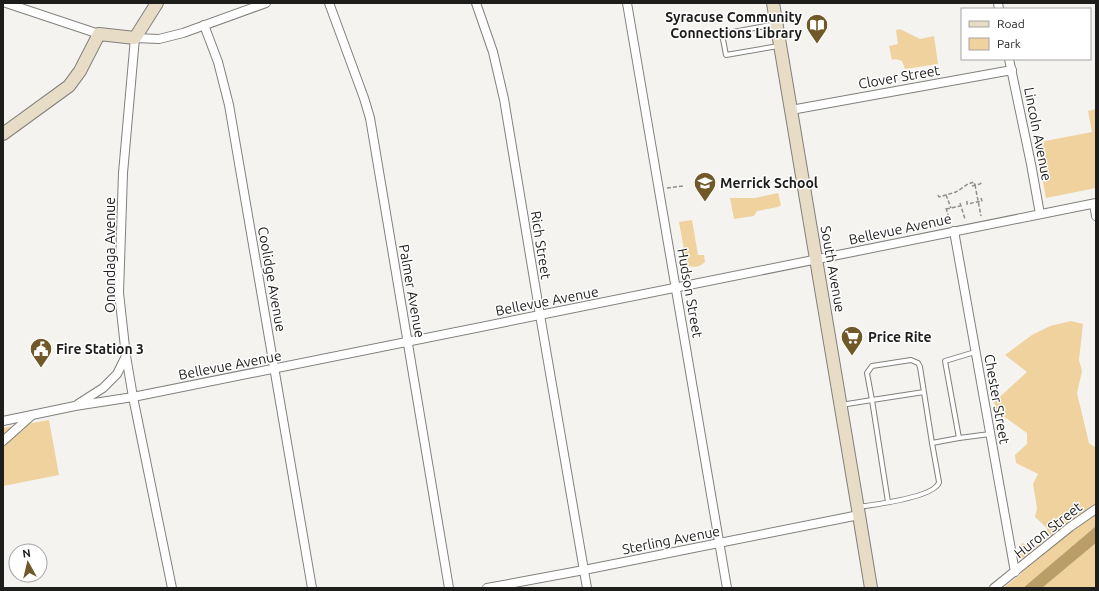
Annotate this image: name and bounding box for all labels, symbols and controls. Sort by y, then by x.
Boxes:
legend [961,8,1091,60]
place label: Syracuse Community Connections Library [665,9,803,41]
library icon: Syracuse Community Connections Library [804,12,830,45]
text: Road [997,17,1025,30]
text: Park [997,37,1021,50]
street label: Clover Street [857,62,942,92]
street label: Lincoln Avenue [1021,86,1055,182]
school or university icon: Merrick School [692,170,718,203]
place label: Merrick School [720,175,818,191]
street label: Onondaga Avenue [102,197,118,313]
street label: Rich Street [528,210,554,281]
street label: Bellevue Avenue [847,210,953,248]
street label: Coolidge Avenue [255,225,289,333]
street label: South Avenue [818,225,848,313]
street label: Palmer Avenue [396,243,428,339]
street label: Hudson Street [674,247,706,339]
street label: Bellevue Avenue [494,283,600,319]
supermarket icon: Price Rite [839,324,865,357]
place label: Price Rite [868,329,931,345]
public building icon: Fire Station 3 [28,336,54,369]
place label: Fire Station 3 [56,341,144,357]
street label: Bellevue Avenue [177,347,283,383]
street label: Chester Street [981,353,1013,446]
street label: Huron Street [1011,498,1085,561]
street label: Sterling Avenue [621,523,721,557]
north arrow [8,543,48,583]
text: N [22,547,32,560]

